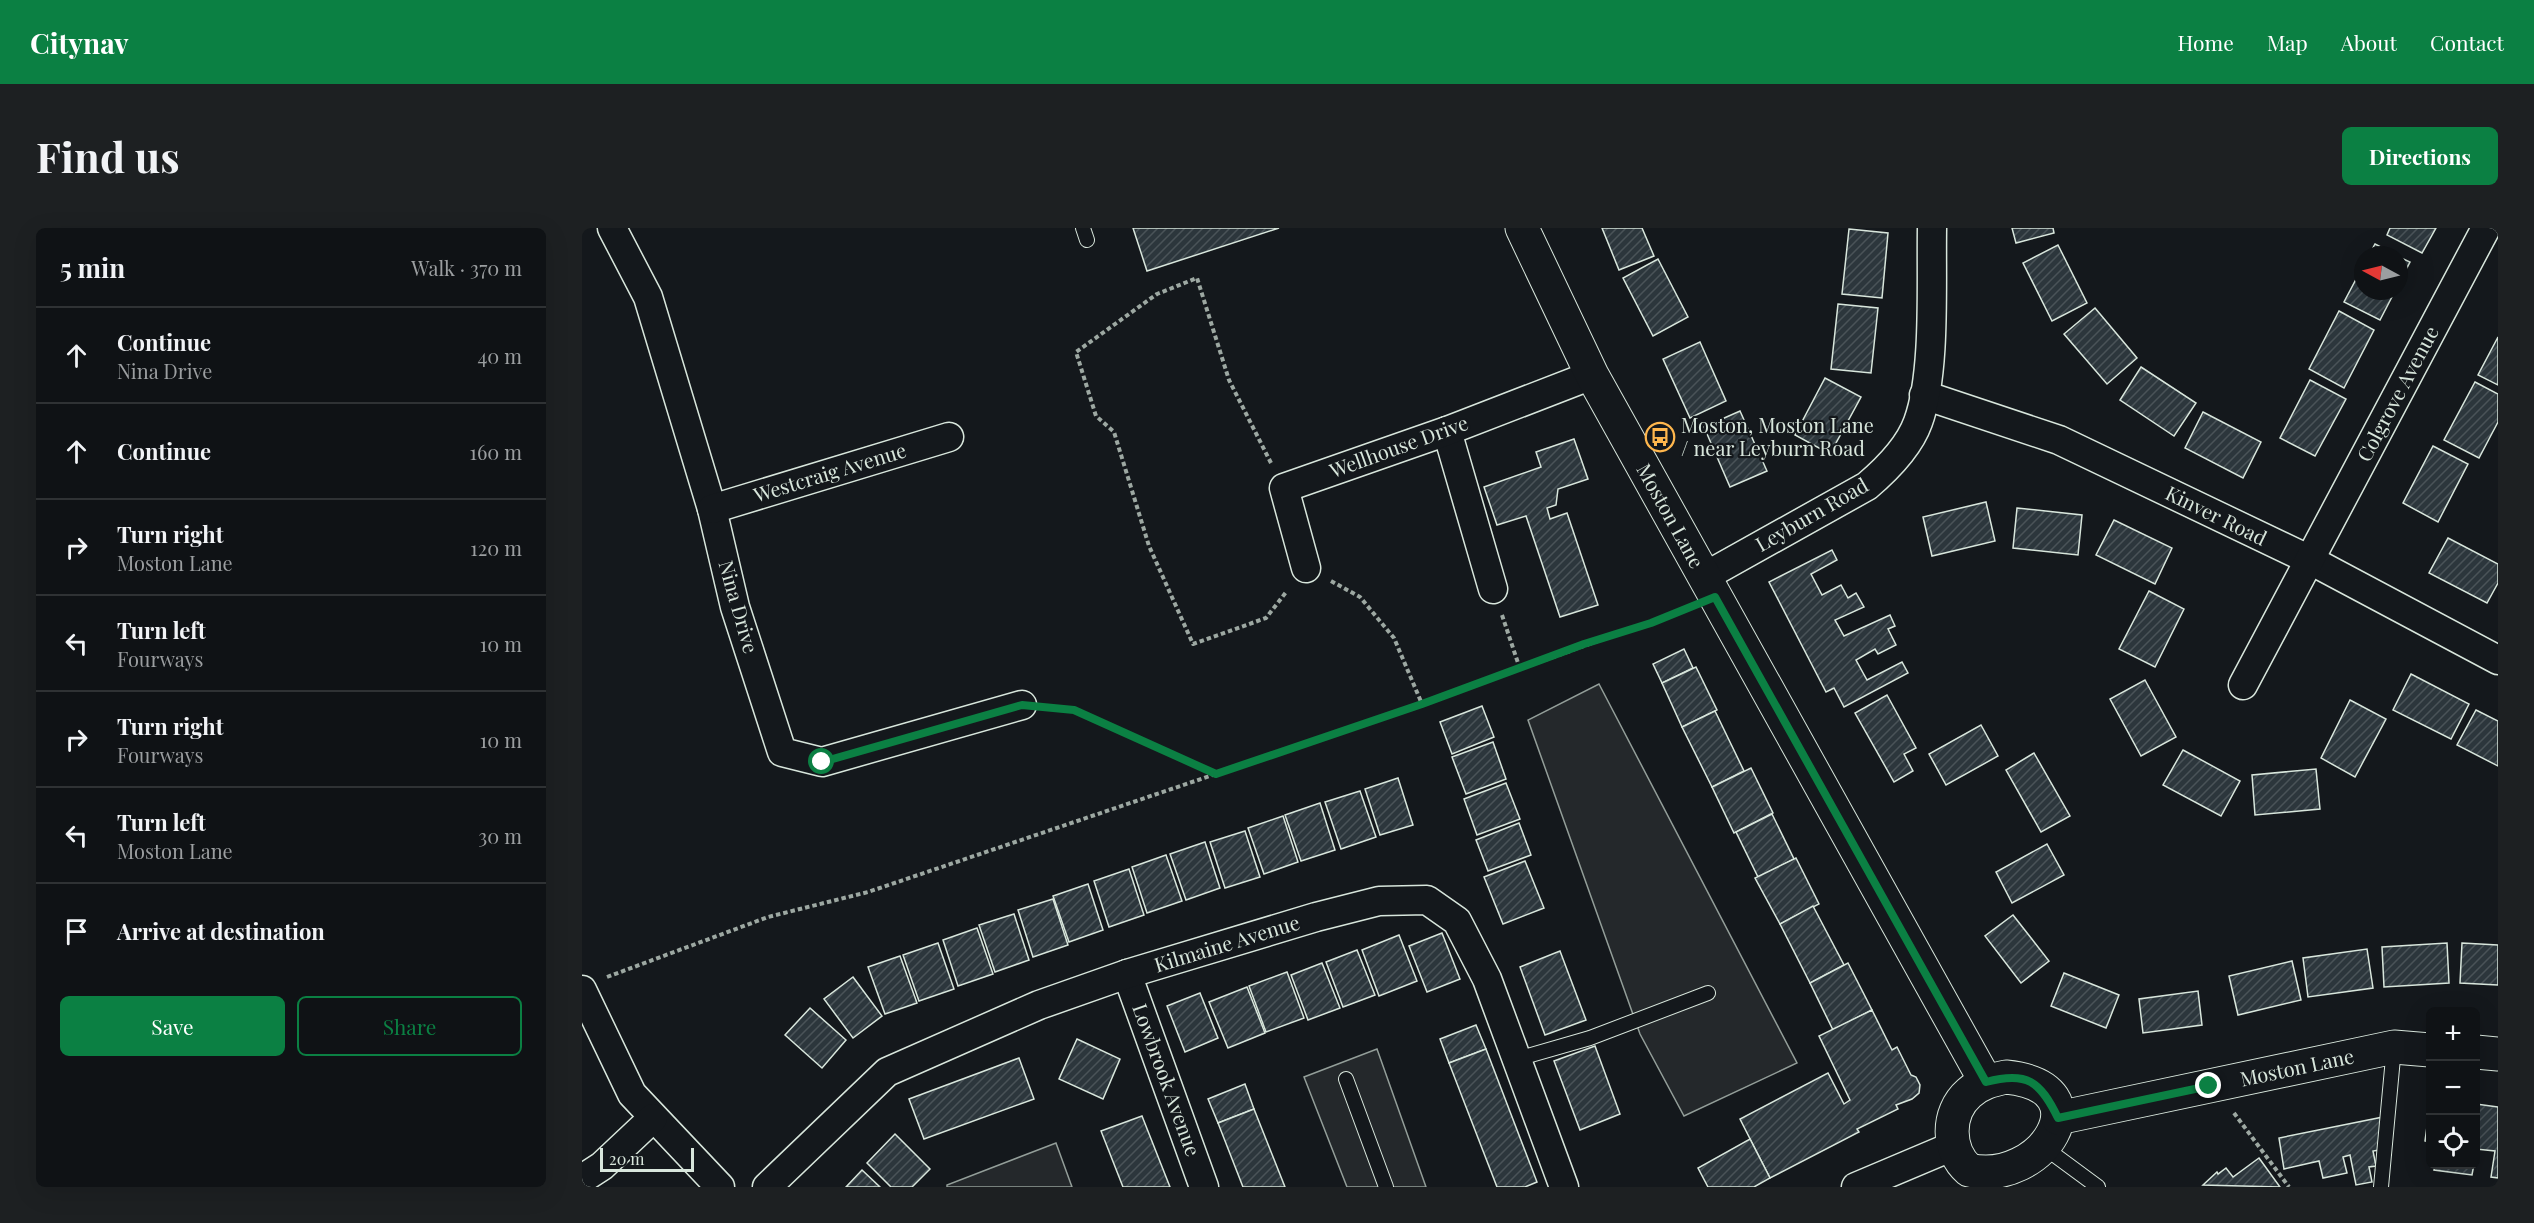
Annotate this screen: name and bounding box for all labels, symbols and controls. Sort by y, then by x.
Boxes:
text: Citynav [30,24,129,61]
text: Home [2178,28,2234,56]
text: Map [2267,28,2308,56]
text: About [2341,28,2397,56]
text: Contact [2430,28,2504,56]
button: Directions [2342,127,2498,185]
text: Find us [36,128,180,184]
north arrow [2354,246,2408,300]
text: 5 min [60,250,125,285]
text: Walk · 370 m [411,254,522,281]
street label: Colgrove Avenue [2350,321,2444,466]
text: Continue [117,327,211,357]
icon: ahead [60,339,93,372]
text: 40 m [477,342,522,369]
text: Nina Drive [117,357,212,384]
street label: Wellhouse Drive [1325,408,1472,484]
place label: Moston, Moston Lane / near Leyburn Road [1681,411,1874,461]
bus stop icon: Moston, Moston Lane / near Leyburn Road [1644,421,1676,453]
icon: ahead [60,435,93,468]
text: Continue [117,436,211,466]
street label: Westcraig Avenue [749,436,909,508]
text: 160 m [470,438,522,465]
street label: Moston Lane [1631,458,1711,572]
street label: Leyburn Road [1750,470,1873,557]
street label: Kinver Road [2162,479,2272,551]
text: Turn right [117,519,223,549]
icon: right [60,531,93,564]
text: 120 m [470,534,522,561]
text: Moston Lane [117,549,233,576]
street label: Nina Drive [713,557,766,656]
text: Turn left [117,615,206,645]
icon: left [60,627,93,660]
text: 10 m [480,630,522,657]
text: Fourways [117,645,203,672]
text: Turn right [117,711,223,741]
icon: right [60,723,93,756]
text: 10 m [480,726,522,753]
text: Fourways [117,741,203,768]
route start [808,748,834,774]
text: Turn left [117,807,206,837]
icon: left [60,819,93,852]
text: 30 m [478,822,522,849]
text: Moston Lane [117,837,233,864]
street label: Kilmaine Avenue [1151,908,1303,977]
icon: arrive [60,915,93,948]
text: Arrive at destination [117,916,325,946]
button: Save [60,996,285,1056]
button: Share [297,996,522,1056]
street label: Lowbrook Avenue [1127,999,1208,1160]
map controls [2426,1007,2480,1169]
button: + [2426,1007,2480,1061]
street label: Moston Lane [2237,1041,2356,1092]
button: − [2426,1061,2480,1115]
route end [2195,1072,2221,1098]
button: locate [2426,1115,2480,1169]
scale bar [600,1145,694,1172]
text: 20 m [609,1148,644,1169]

